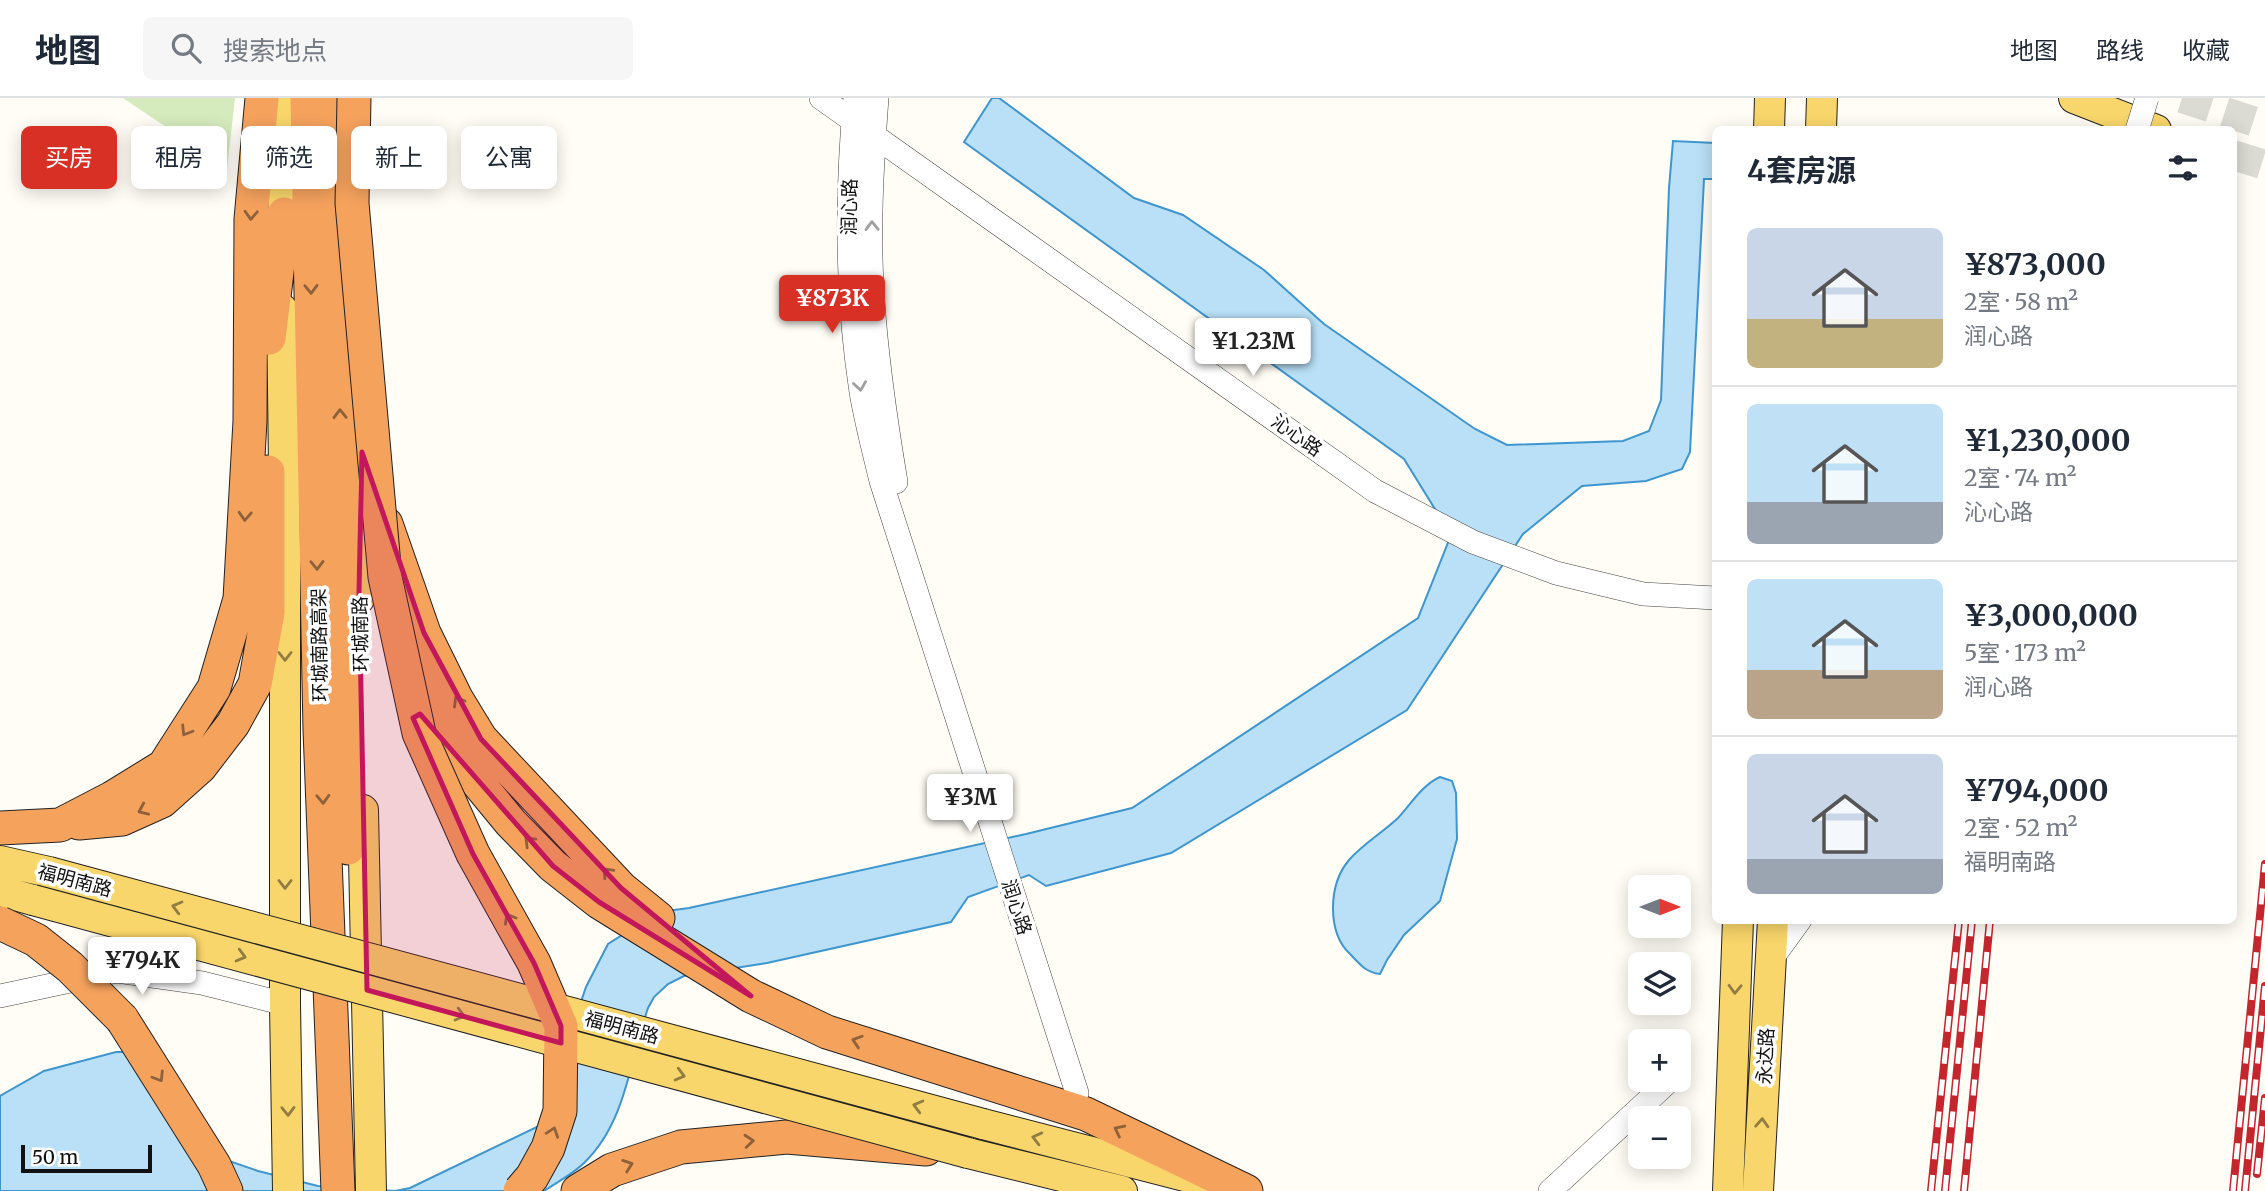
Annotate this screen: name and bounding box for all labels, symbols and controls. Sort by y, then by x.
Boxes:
search box [143,17,633,80]
icon: search [167,29,205,67]
text: 地图 [35,30,101,71]
text: 搜索地点 [223,34,327,67]
text: 地图 [2010,35,2058,66]
text: 路线 [2096,35,2144,66]
text: 收藏 [2182,35,2230,66]
chip: 买房 [21,126,117,189]
chip: 租房 [131,126,227,189]
chip: 筛选 [241,126,337,189]
chip: 新上 [351,126,447,189]
chip: 公寓 [461,126,557,189]
icon: filters [2164,149,2202,187]
text: 4套房源 [1747,151,1856,189]
street label: 润心路 [837,178,861,236]
one-way arrow [244,210,259,221]
one-way arrow [864,220,879,231]
text: ¥873,000 [1964,245,2106,283]
icon: home [1803,256,1887,340]
pin: ¥873K [783,275,881,335]
text: ¥873K [795,283,869,312]
one-way arrow [303,284,319,294]
text: 2室 · 58 m² [1964,287,2078,316]
pin: ¥1.23M [1196,318,1310,378]
text: 润心路 [1964,321,2033,350]
text: ¥1.23M [1211,326,1295,355]
one-way arrow [853,380,868,392]
one-way arrow [332,408,348,419]
street label: 沁心路 [1267,409,1327,461]
text: ¥1,230,000 [1964,421,2131,459]
icon: home [1803,432,1887,516]
text: 2室 · 74 m² [1964,463,2077,492]
text: 沁心路 [1964,497,2033,526]
one-way arrow [237,510,252,521]
one-way arrow [309,560,325,571]
street label: 环城南路高架 [306,588,332,702]
street label: 环城南路 [347,596,373,672]
text: ¥3,000,000 [1964,596,2138,634]
icon: home [1803,607,1887,691]
text: 5室 · 173 m² [1964,638,2086,667]
one-way arrow [277,651,293,662]
text: 润心路 [1964,672,2033,701]
one-way arrow [453,696,466,708]
one-way arrow [182,724,195,737]
text: ¥794,000 [1964,771,2109,809]
pin: ¥3M [936,774,1004,834]
text: ¥3M [943,782,997,811]
icon: home [1803,782,1887,866]
one-way arrow [315,794,331,804]
one-way arrow [137,802,150,816]
text: 2室 · 52 m² [1964,813,2077,842]
one-way arrow [525,837,538,850]
text: 福明南路 [1964,847,2056,876]
street label: 福明南路 [35,859,115,901]
one-way arrow [602,867,615,880]
north arrow [1628,875,1690,938]
map controls [1628,875,1691,1169]
street label: 润心路 [997,876,1037,938]
one-way arrow [277,879,293,889]
one-way arrow [172,901,184,915]
one-way arrow [504,913,517,925]
pin: ¥794K [93,937,191,997]
text: ¥794K [104,945,180,974]
one-way arrow [234,948,246,962]
button: layers [1628,952,1691,1015]
one-way arrow [1728,983,1743,994]
street label: 福明南路 [582,1006,662,1048]
one-way arrow [454,1007,466,1022]
street label: 永达路 [1752,1027,1778,1085]
button: + [1628,1029,1691,1092]
one-way arrow [851,1035,864,1049]
one-way arrow [674,1067,686,1081]
one-way arrow [150,1069,163,1082]
one-way arrow [912,1100,924,1115]
one-way arrow [280,1106,295,1117]
button: − [1628,1106,1691,1169]
one-way arrow [1754,1117,1769,1128]
one-way arrow [1114,1124,1126,1138]
one-way arrow [545,1127,559,1139]
one-way arrow [1031,1132,1043,1146]
one-way arrow [744,1134,755,1149]
scale bar [21,1142,152,1174]
text: 50 m [32,1145,78,1169]
one-way arrow [621,1159,633,1173]

